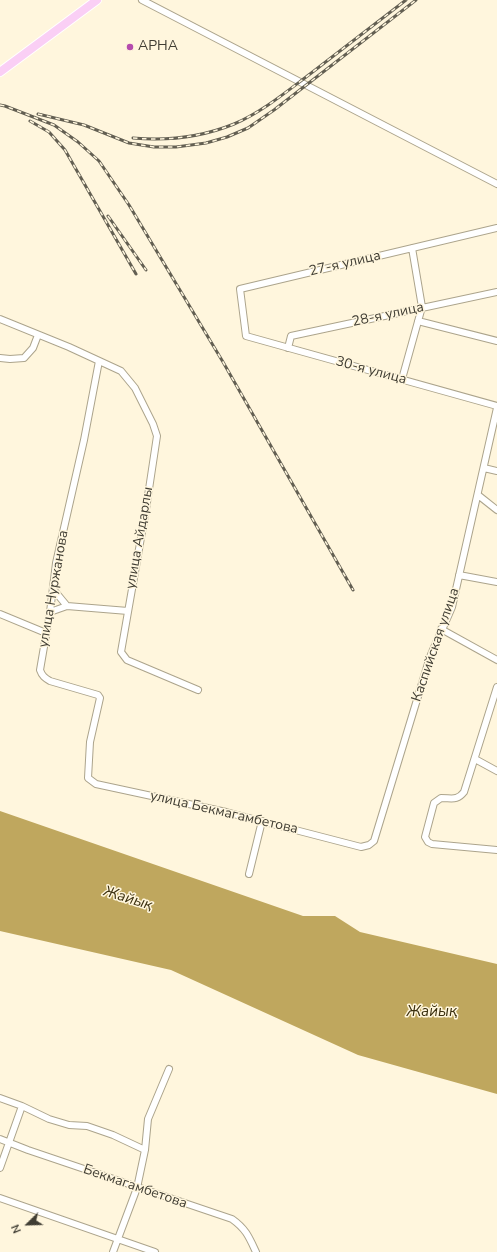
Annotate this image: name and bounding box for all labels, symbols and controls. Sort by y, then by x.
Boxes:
place label: АРНА [138,39,178,55]
marker: АРНА [125,42,135,52]
street label: 27-я улица [308,248,382,280]
street label: 28-я улица [351,299,425,331]
street label: 30-я улица [334,353,408,389]
street label: улица Айдарлы [123,486,157,590]
street label: улица Нуржанова [35,529,73,649]
street label: Каспийская улица [409,586,463,704]
street label: улица Бекмагамбетова [148,788,300,838]
water label: Жайық [101,883,155,915]
water label: Жайық [407,1003,457,1021]
street label: Бекмагамбетова [81,1161,189,1213]
north arrow [8,1204,48,1244]
text: N [8,1222,25,1236]

